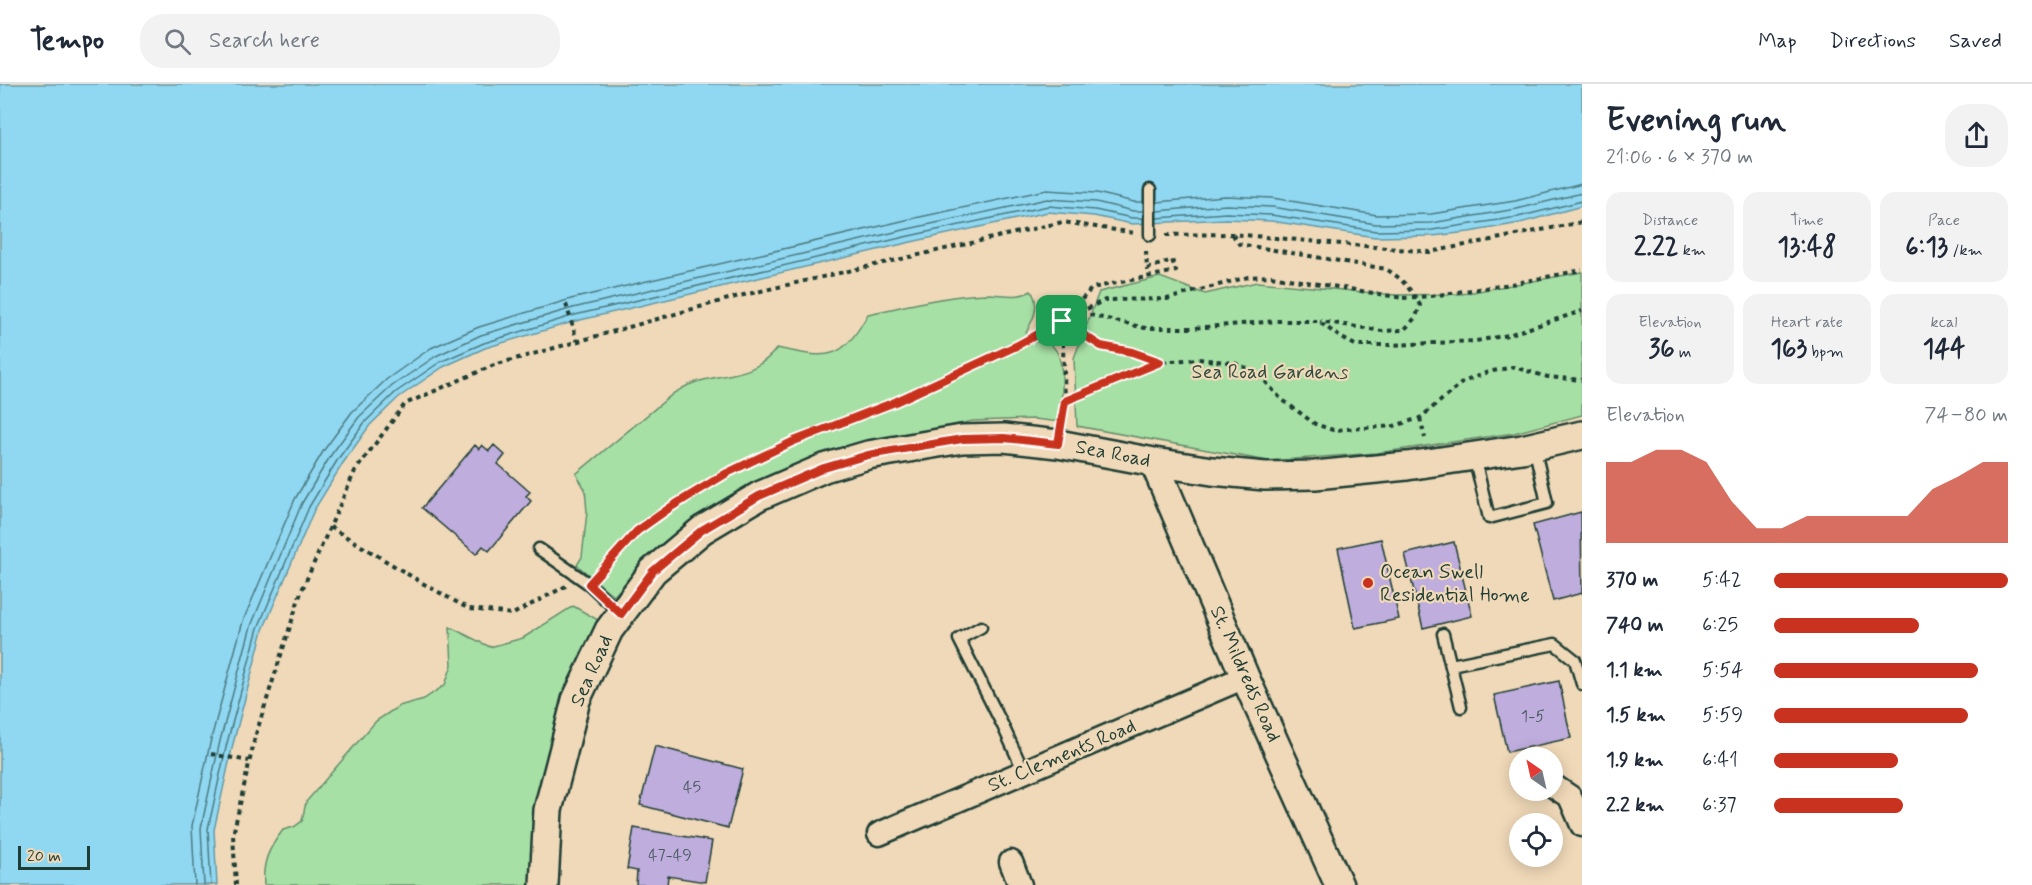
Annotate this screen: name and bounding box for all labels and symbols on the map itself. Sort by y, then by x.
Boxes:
pin [1036,295,1087,346]
park label: Sea Road Gardens [1192,359,1349,386]
street label: Sea Road [1073,434,1153,474]
place label: Ocean Swell Residential Home [1380,559,1530,609]
marker: Ocean Swell Residential Home [1361,576,1375,590]
street label: St. Mildreds Road [1203,602,1287,746]
street label: Sea Road [564,631,620,711]
house number: 1-5 [1521,706,1545,727]
street label: St. Clements Road [984,713,1140,799]
north arrow [1509,747,1563,801]
house number: 45 [683,777,701,798]
scale bar [18,843,90,870]
house number: 47-49 [648,845,692,866]

